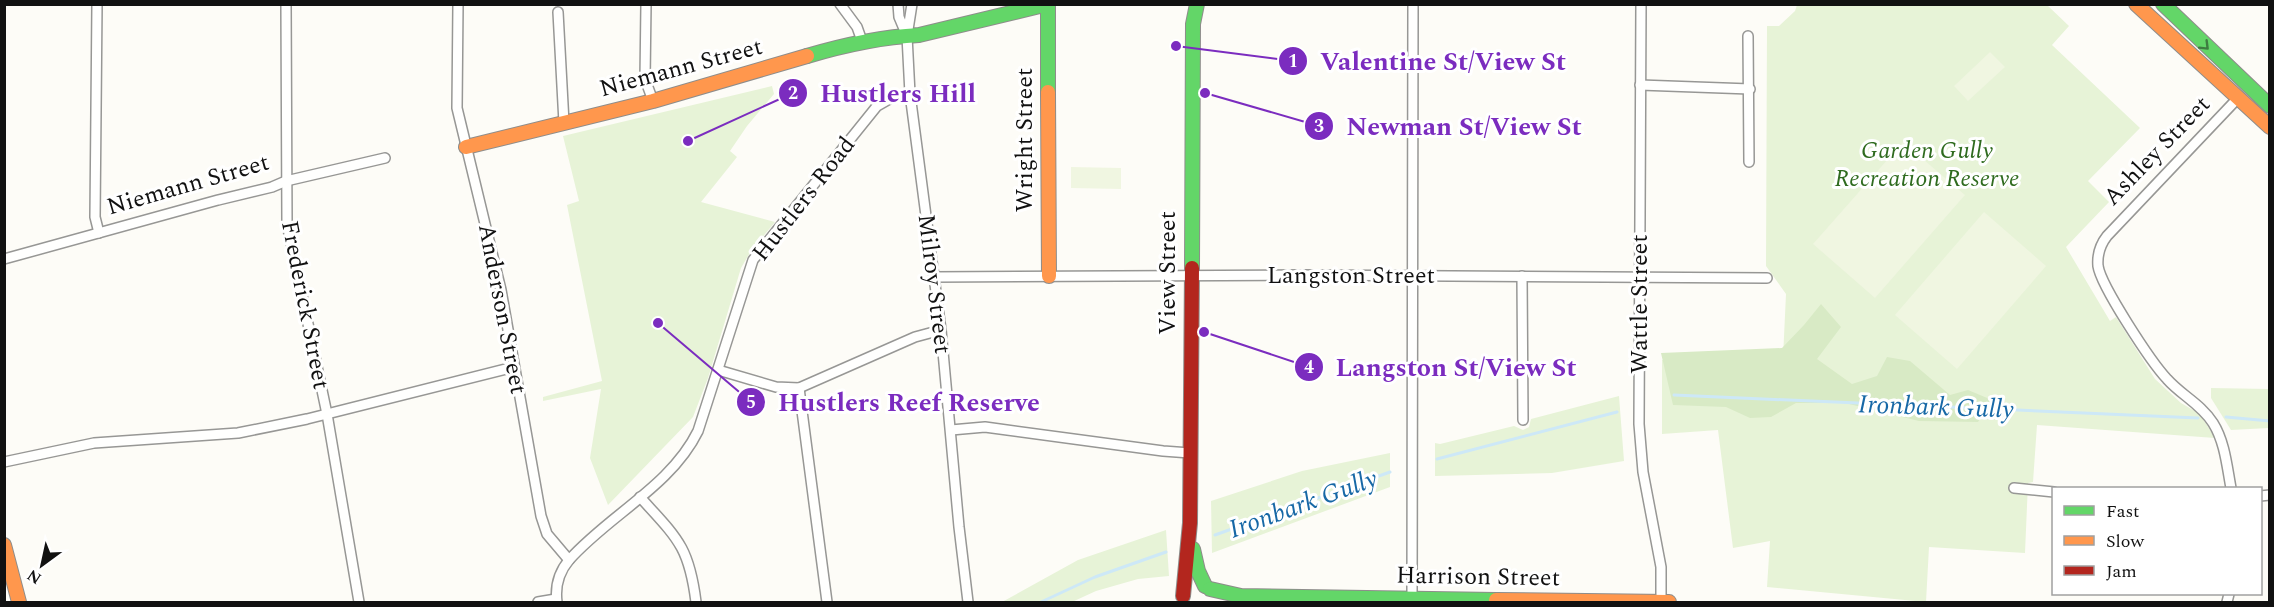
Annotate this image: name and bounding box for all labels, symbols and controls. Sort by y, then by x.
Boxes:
street label: Niemann Street [595,29,767,107]
one-way arrow [2197,38,2208,49]
callout: Valentine St/View St [1278,39,1578,83]
text: Valentine St/View St [1320,42,1566,82]
text: 1 [1288,48,1298,75]
street label: Wright Street [1007,68,1043,212]
callout: Hustlers Hill [778,71,988,115]
text: Hustlers Hill [820,74,976,114]
text: 2 [788,80,798,107]
street label: Ashley Street [2095,88,2219,214]
callout: Newman St/View St [1304,104,1593,148]
text: Newman St/View St [1346,107,1582,147]
text: 3 [1314,113,1324,140]
street label: Hustlers Road [744,129,864,269]
park label: Garden Gully Recreation Reserve [1835,133,2019,197]
street label: Niemann Street [103,145,273,225]
street label: View Street [1150,211,1186,335]
street label: Milroy Street [908,212,960,356]
street label: Frederick Street [271,218,339,392]
street label: Anderson Street [468,221,536,397]
street label: Wattle Street [1622,234,1658,374]
street label: Langston Street [1267,258,1435,294]
callout: Langston St/View St [1294,345,1589,389]
text: Langston St/View St [1335,348,1577,388]
text: 4 [1304,354,1314,381]
callout: Hustlers Reef Reserve [736,380,1052,424]
text: Hustlers Reef Reserve [778,383,1040,423]
water label: Ironbark Gully [1858,384,2015,430]
text: 5 [746,389,756,416]
water label: Ironbark Gully [1223,458,1383,549]
legend [2052,487,2262,595]
text: Fast [2106,498,2139,525]
text: Slow [2106,528,2145,555]
north arrow [12,535,72,595]
street label: Harrison Street [1396,558,1560,596]
text: Jam [2106,558,2137,585]
text: N [22,563,46,590]

